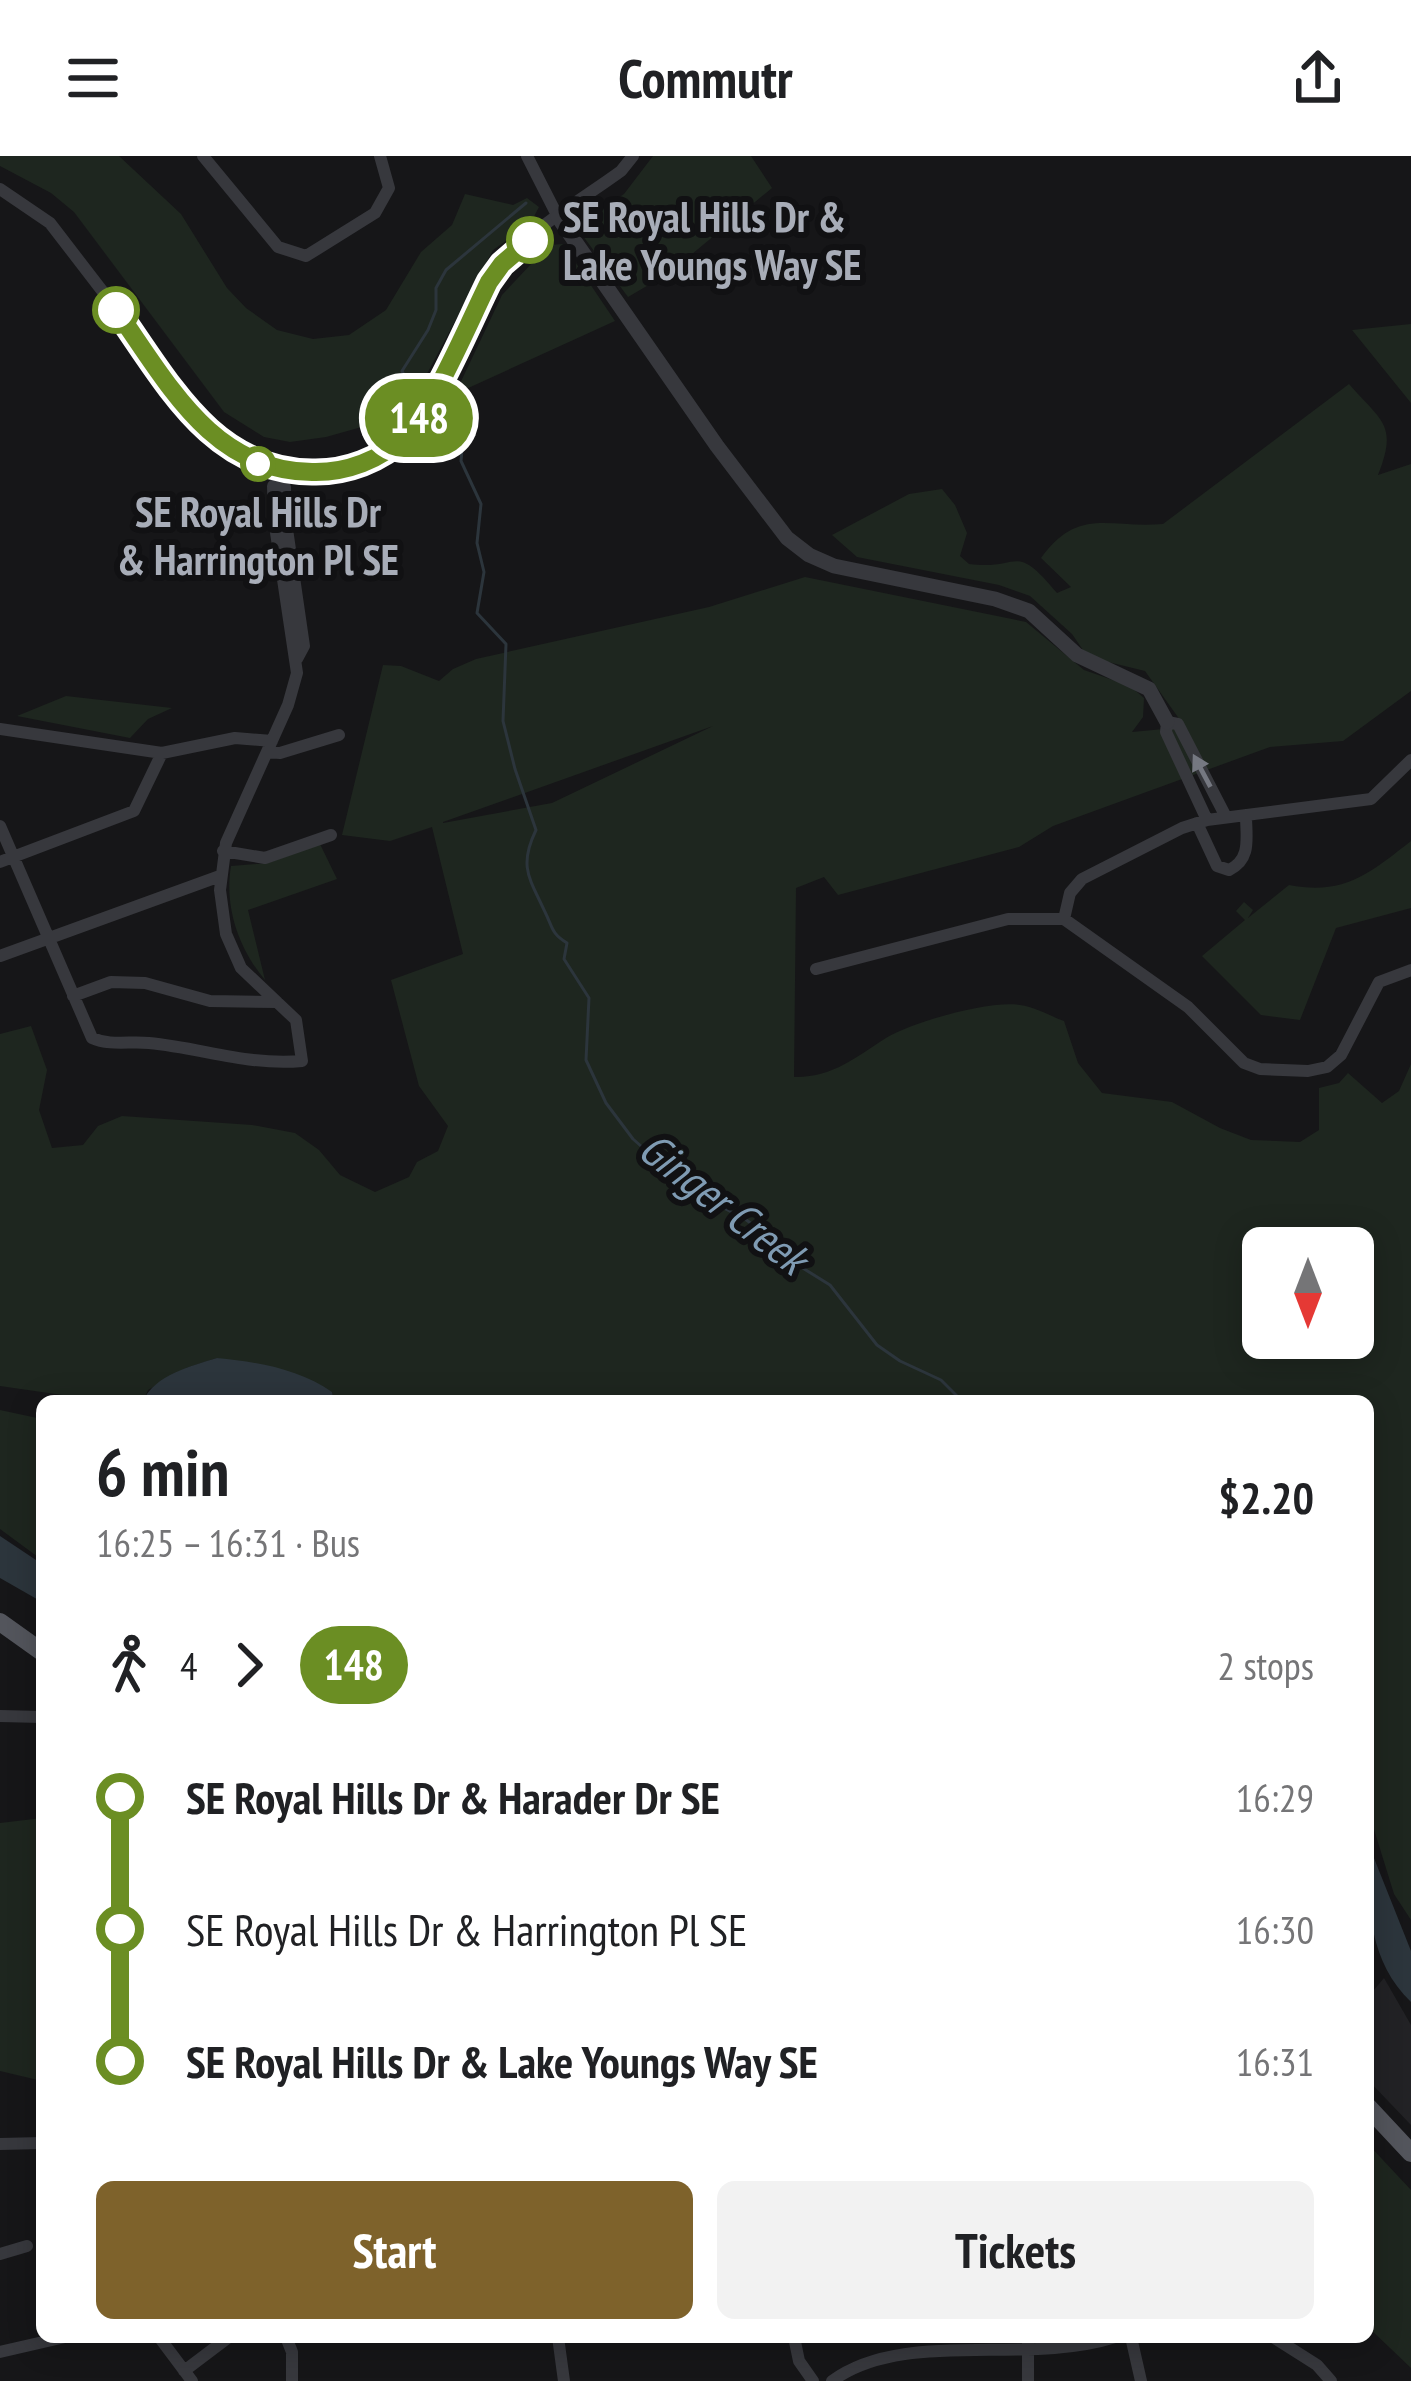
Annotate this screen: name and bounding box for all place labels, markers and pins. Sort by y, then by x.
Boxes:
place label: SE Royal Hills Dr & Lake Youngs Way SE [563,189,861,292]
marker: SE Royal Hills Dr & Lake Youngs Way SE [508,218,552,262]
unlabelled marker [94,288,138,332]
marker: SE Royal Hills Dr & Harrington Pl SE [242,448,274,480]
place label: SE Royal Hills Dr & Harrington Pl SE [117,484,399,587]

